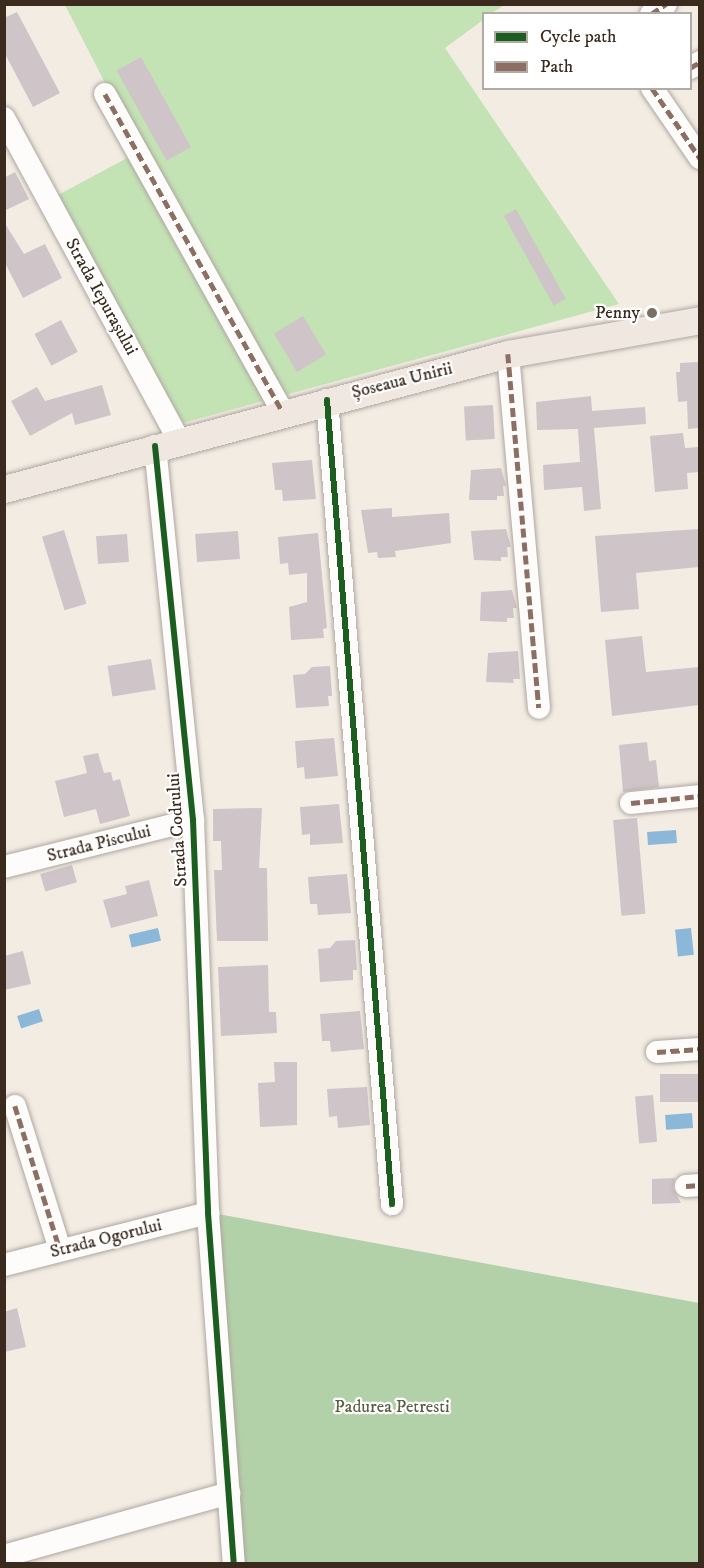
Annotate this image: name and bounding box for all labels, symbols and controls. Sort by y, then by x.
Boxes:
legend [482,12,692,90]
text: Cycle path [540,26,617,48]
text: Path [540,56,573,78]
street label: Strada Iepurașului [60,235,142,359]
place label: Penny [595,302,640,324]
marker: Penny [645,306,659,320]
street label: Șoseaua Unirii [349,358,455,404]
street label: Strada Codrului [163,772,193,888]
street label: Strada Piscului [45,821,153,867]
street label: Strada Ogorului [48,1215,164,1263]
park label: Padurea Petresti [334,1396,450,1418]

